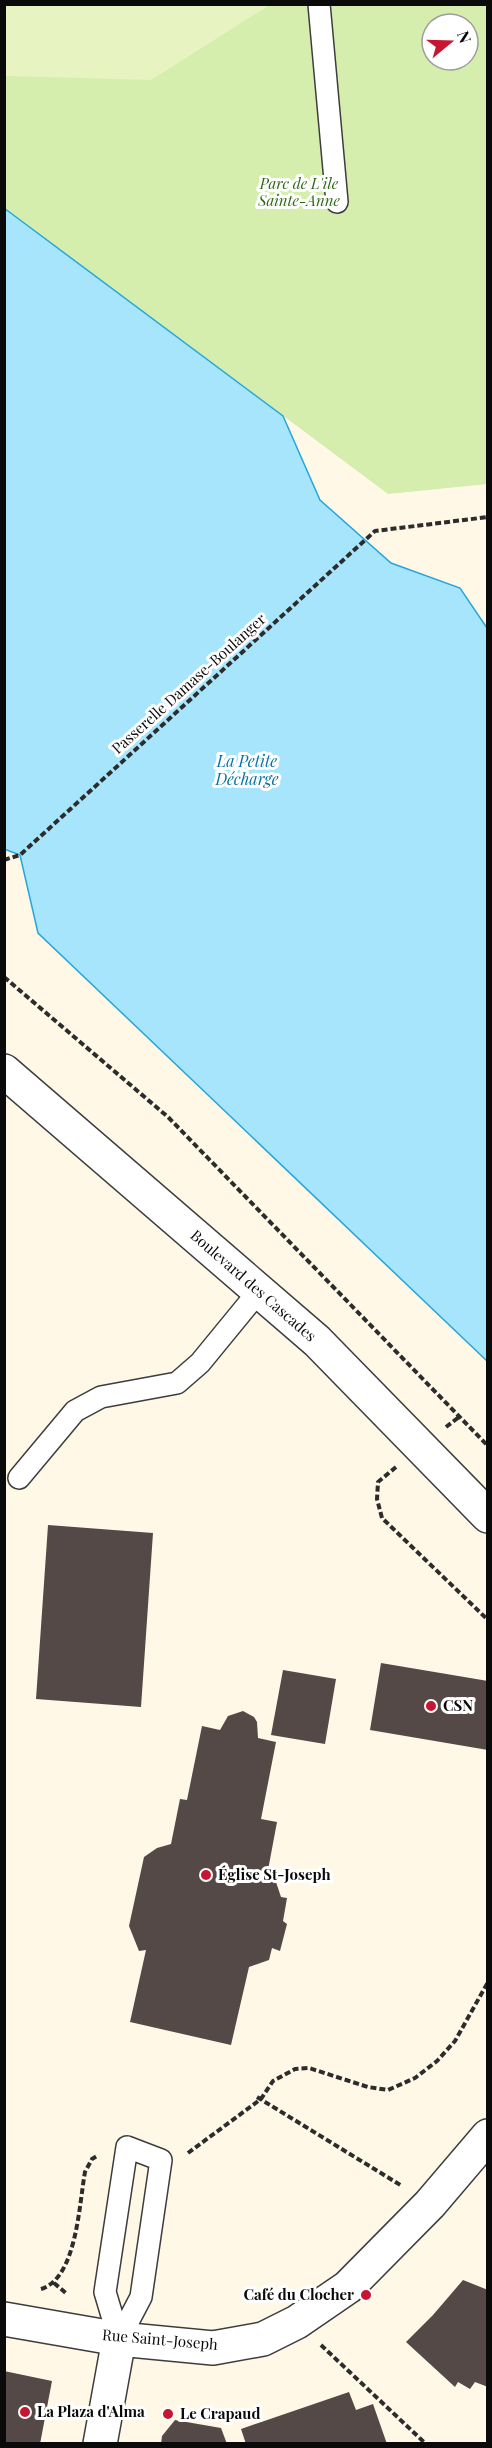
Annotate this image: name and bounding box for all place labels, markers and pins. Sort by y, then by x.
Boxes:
place label: CSN [443,1695,473,1715]
marker: CSN [424,1699,438,1713]
place label: Église St-Joseph [218,1864,331,1884]
marker: Église St-Joseph [199,1868,213,1882]
place label: Café du Clocher [243,2284,354,2304]
marker: Café du Clocher [359,2288,373,2302]
place label: La Plaza d'Alma [37,2401,145,2421]
place label: Le Crapaud [180,2403,260,2423]
marker: La Plaza d'Alma [18,2405,32,2419]
marker: Le Crapaud [161,2407,175,2421]

